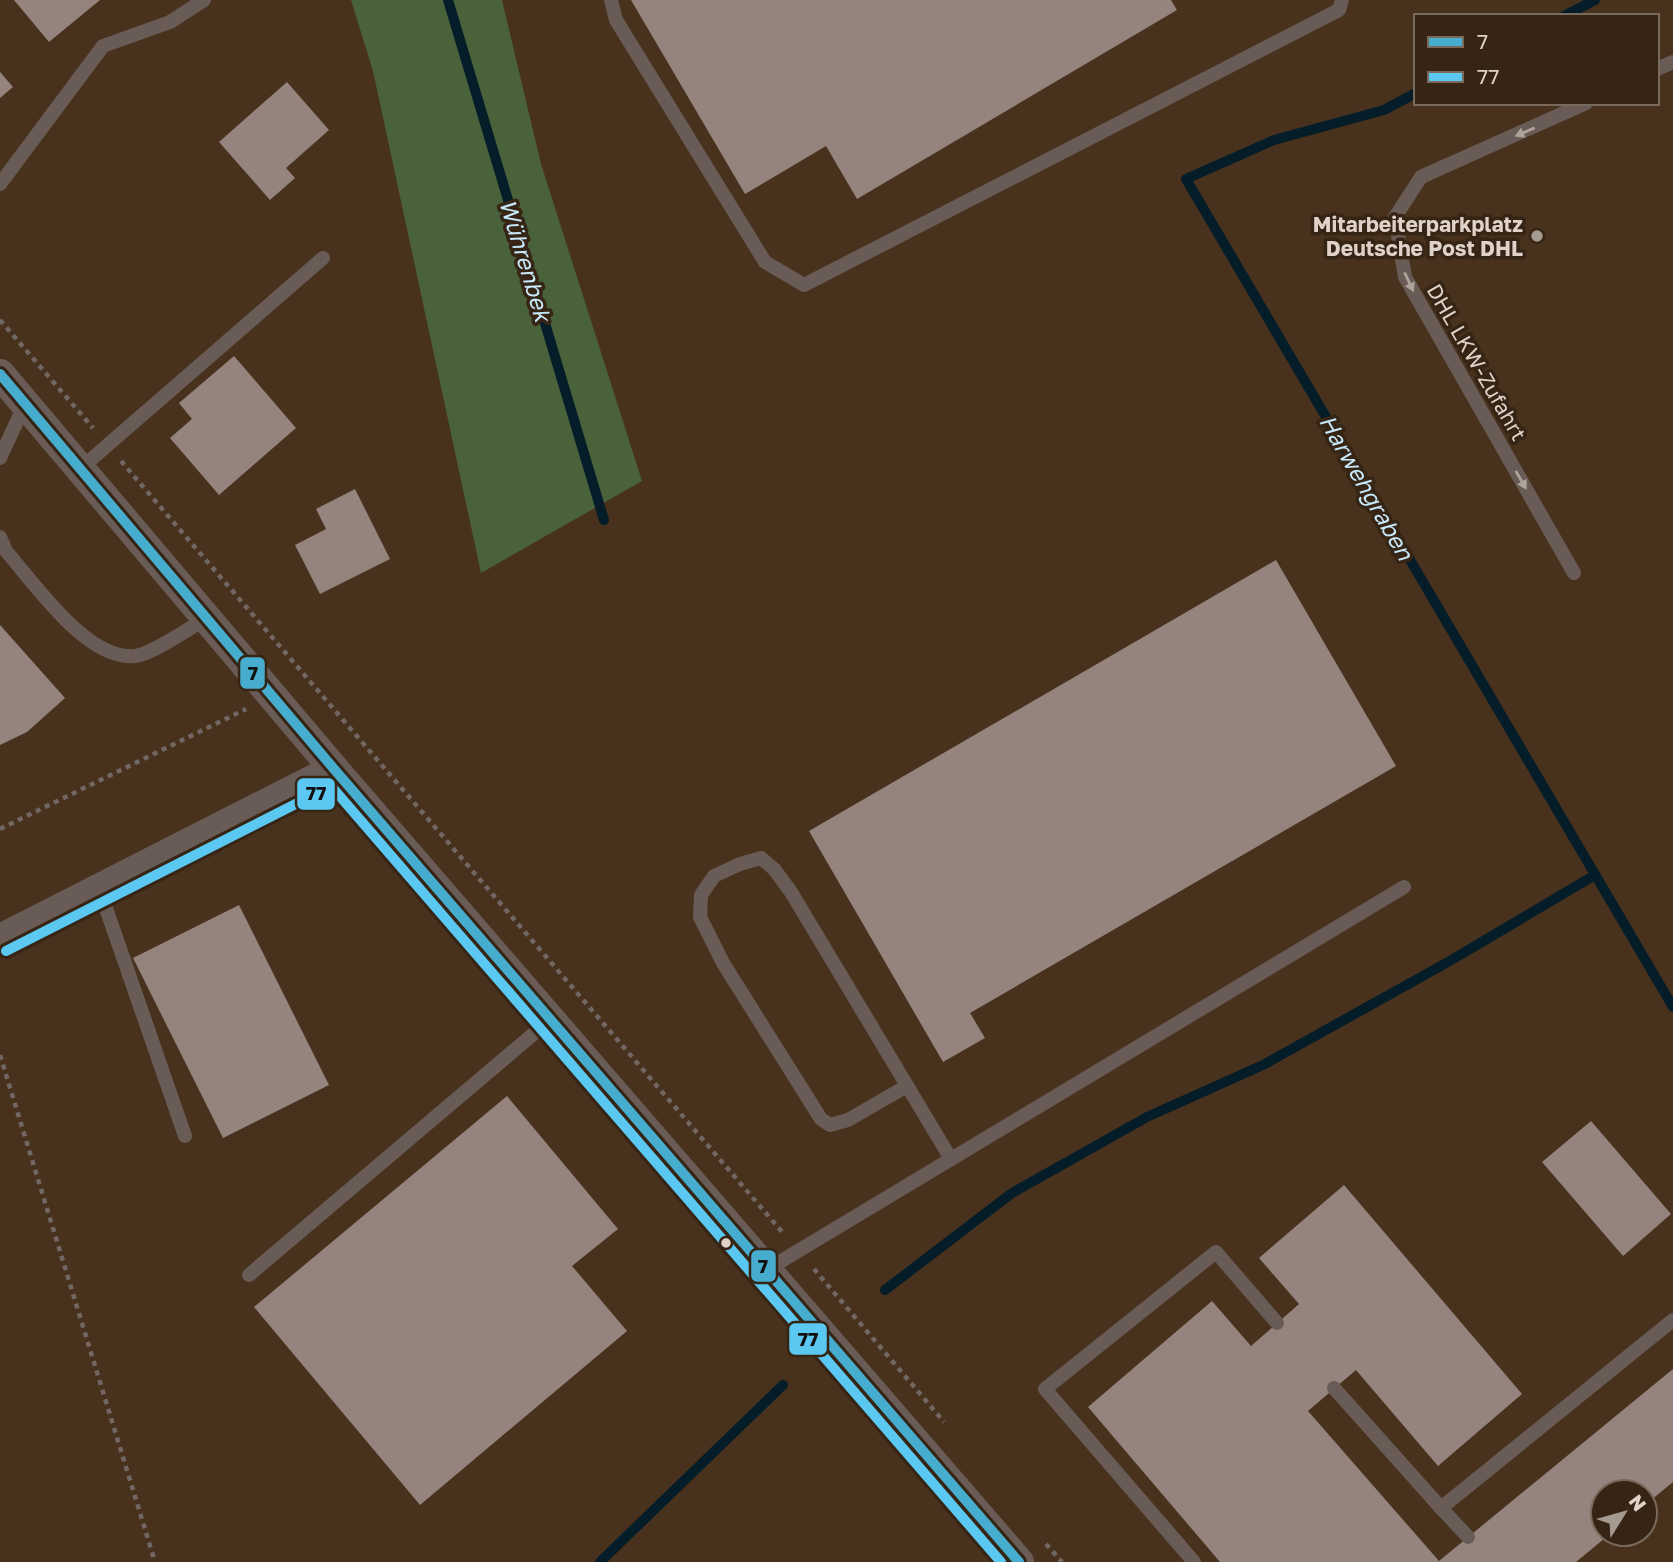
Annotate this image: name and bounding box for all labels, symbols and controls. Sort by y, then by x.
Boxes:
legend [1414,14,1659,105]
text: 7 [1477,28,1488,54]
text: 77 [1477,63,1499,89]
one-way arrow [1514,127,1535,138]
water label: Wührenbek [494,195,558,326]
place label: Mitarbeiterparkplatz Deutsche Post DHL [1313,211,1523,261]
marker: Mitarbeiterparkplatz Deutsche Post DHL [1529,228,1545,244]
one-way arrow [1403,272,1415,292]
street label: DHL LKW-Zufahrt [1422,279,1532,445]
water label: Harwehgraben [1314,409,1420,565]
one-way arrow [1515,470,1527,490]
line badge: 7 [239,656,266,690]
text: 7 [248,661,258,684]
line badge: 77 [296,777,336,811]
text: 77 [306,781,326,804]
unlabelled marker [719,1236,733,1250]
line badge: 7 [750,1249,777,1283]
text: 7 [758,1254,768,1277]
line badge: 77 [788,1322,828,1356]
text: 77 [798,1327,818,1350]
north arrow [1589,1478,1659,1548]
text: N [1624,1490,1652,1515]

